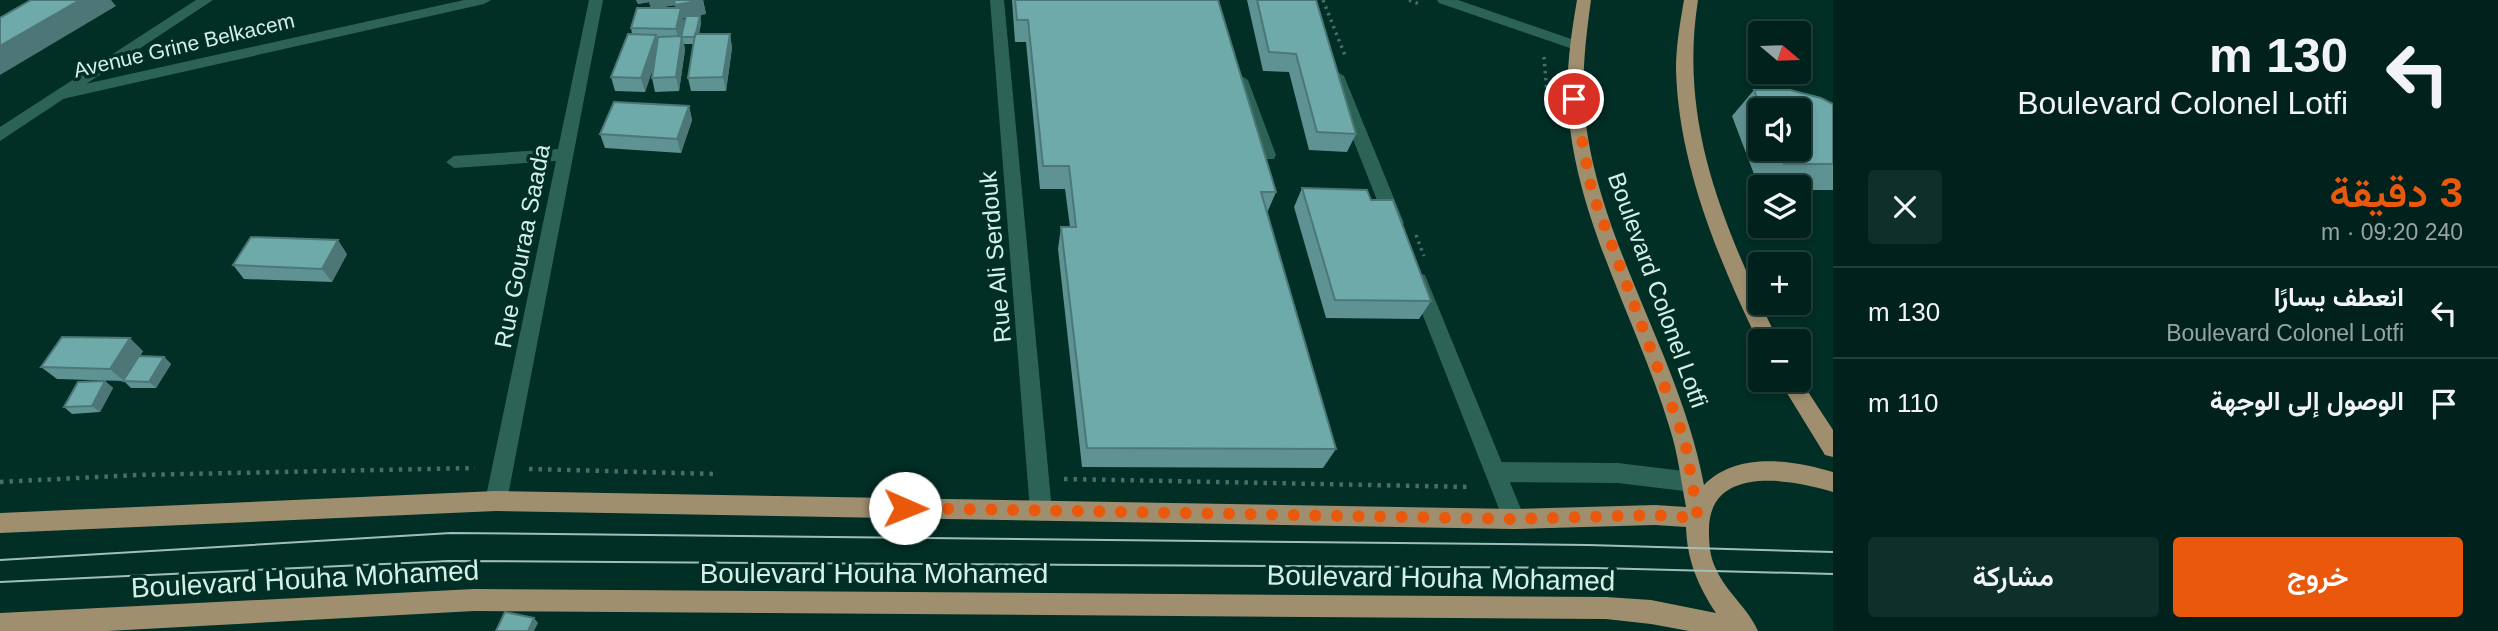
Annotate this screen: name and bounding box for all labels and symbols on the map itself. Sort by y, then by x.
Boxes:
street label: Avenue Grine Belkacem [71,8,297,82]
north arrow [1748,21,1811,84]
pin [1544,69,1604,129]
street label: Rue Gouraa Saada [489,141,555,350]
street label: Rue Ali Serdouk [974,169,1016,344]
street label: Boulevard Colonel Lotfi [1603,169,1713,411]
position arrow [868,471,942,545]
street label: Boulevard Houha Mohamed [130,554,480,604]
street label: Boulevard Houha Mohamed [700,558,1048,589]
street label: Boulevard Houha Mohamed [1266,559,1616,597]

